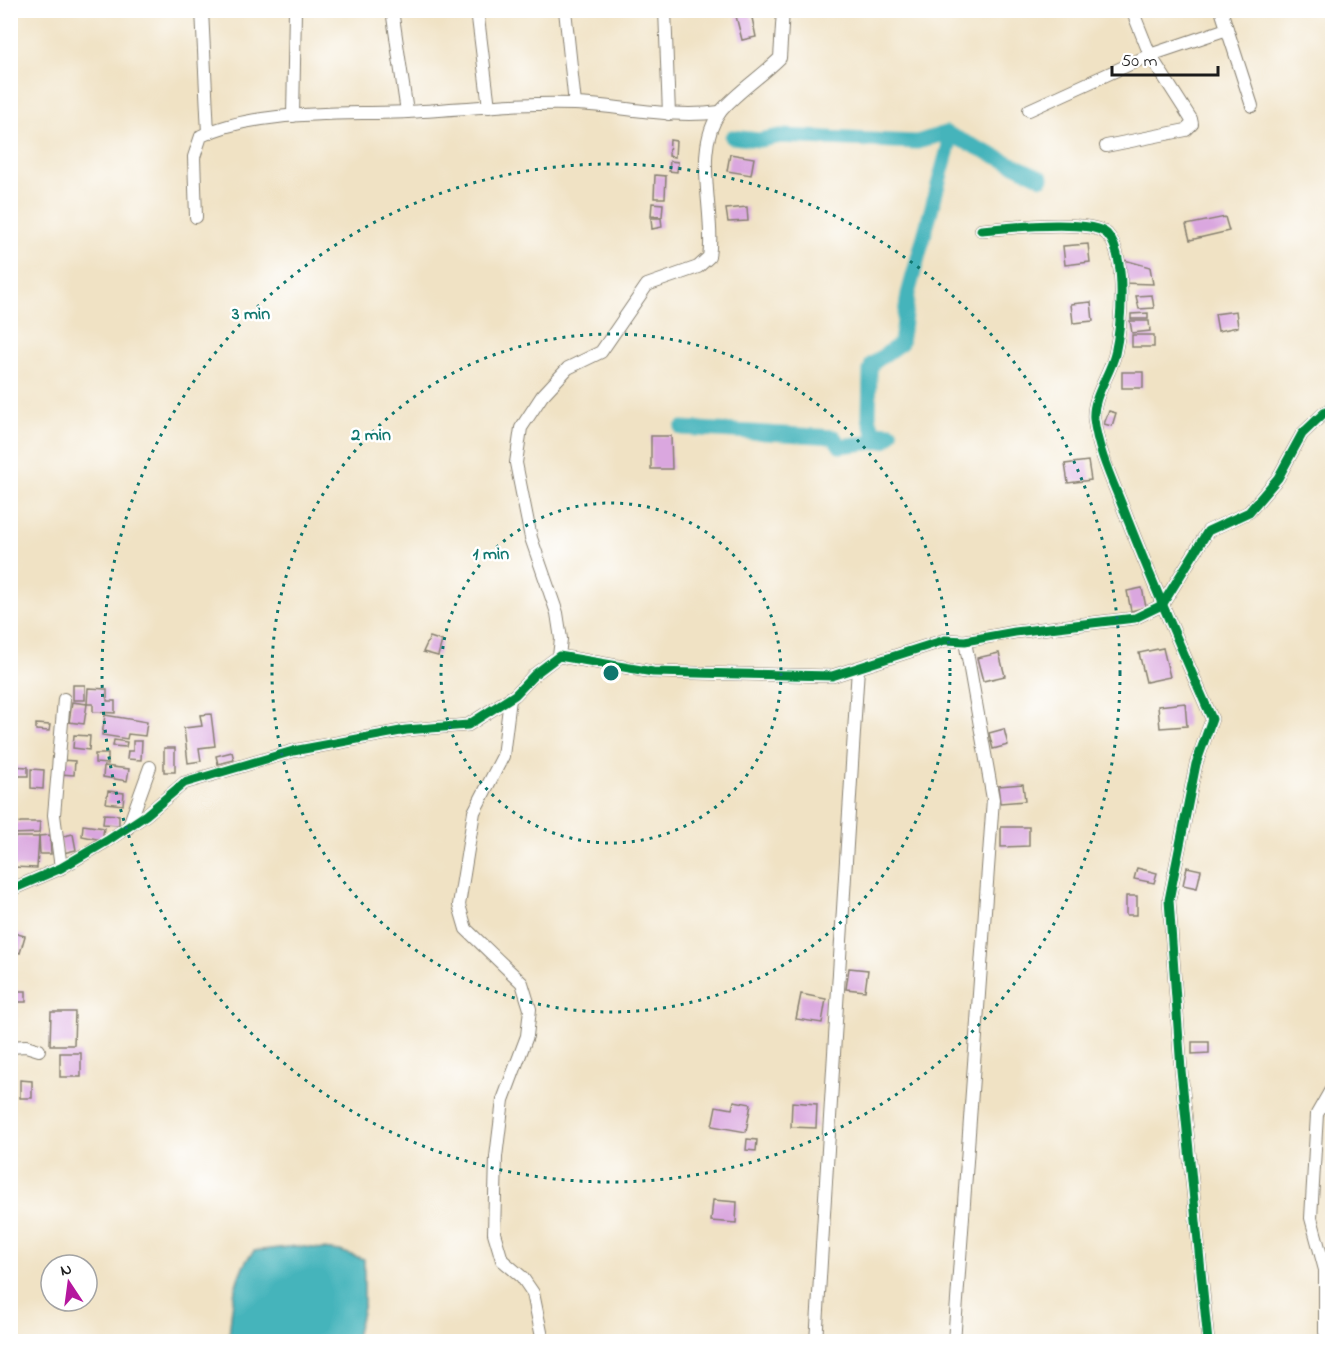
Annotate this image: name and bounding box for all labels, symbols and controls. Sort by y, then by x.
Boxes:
scale bar [1112,39,1218,77]
text: 50 m [1121,49,1158,75]
text: 3 min [231,302,270,328]
text: 2 min [350,423,391,449]
text: 1 min [473,542,509,568]
centre of rings [601,663,621,683]
north arrow [39,1253,99,1313]
text: N [58,1257,74,1283]

